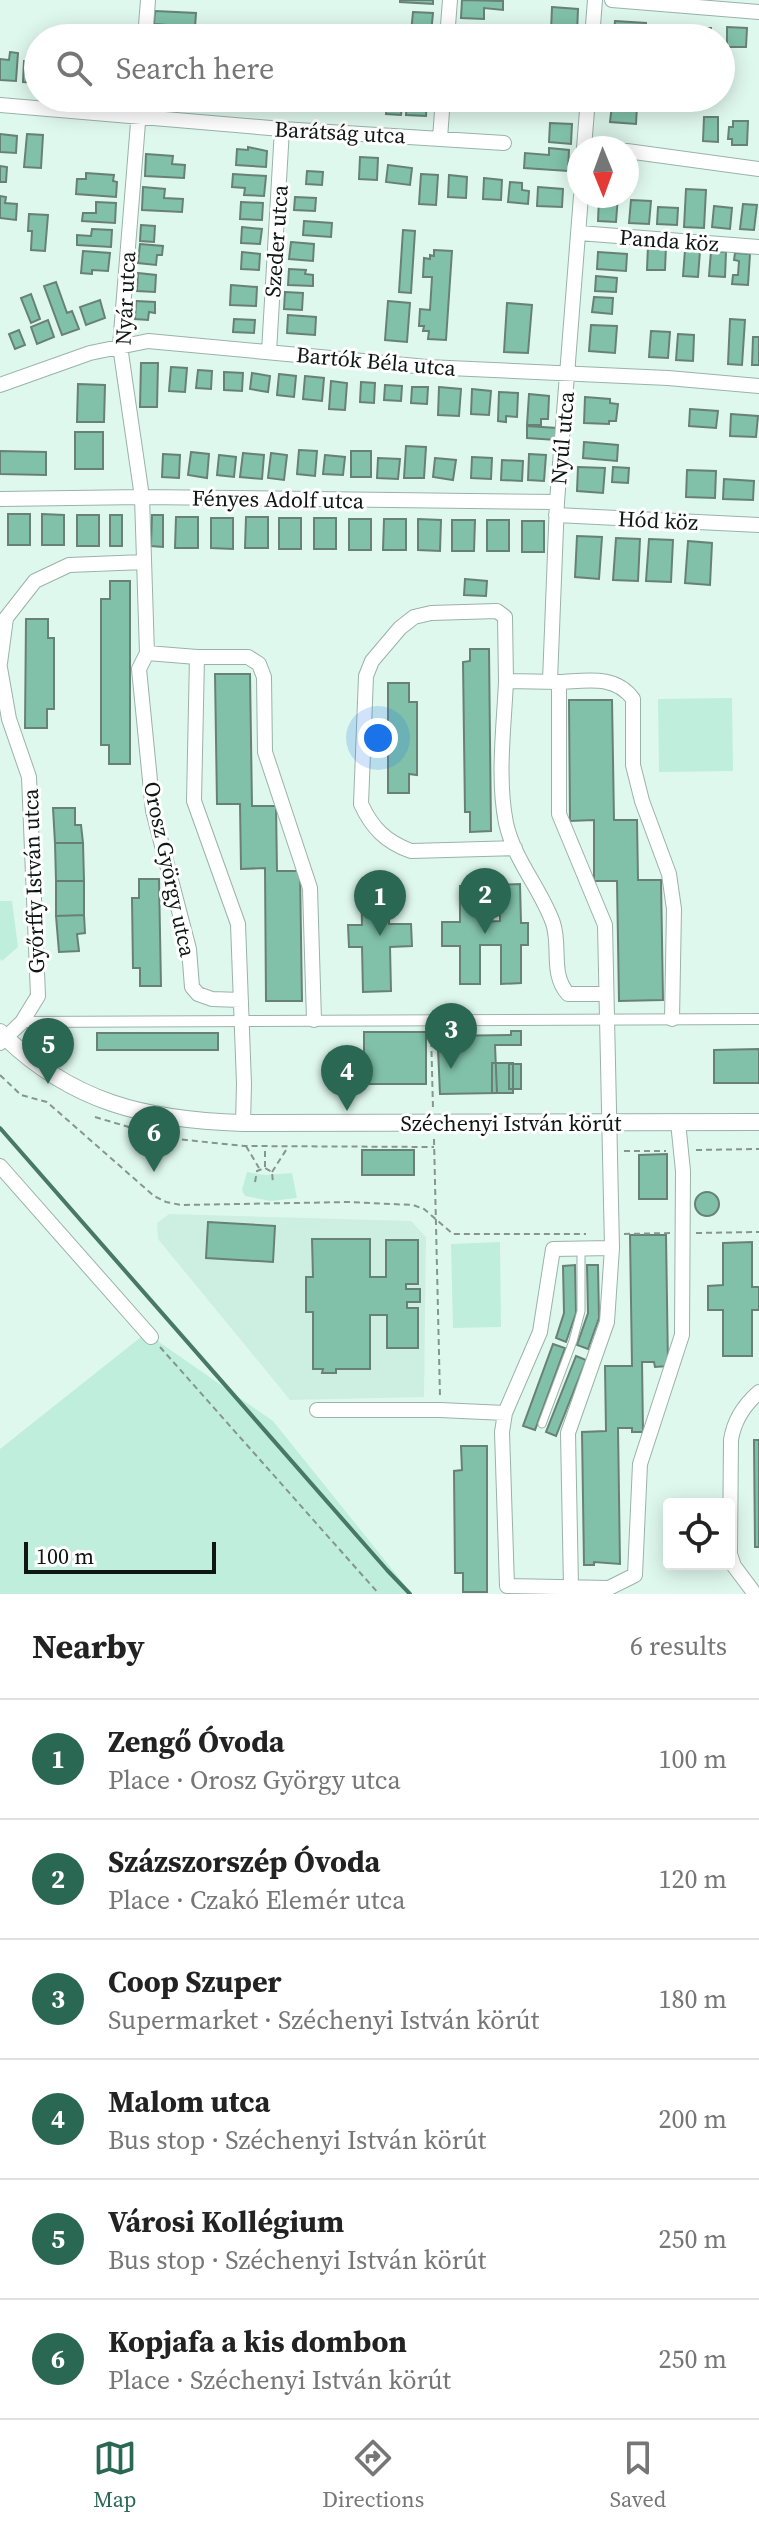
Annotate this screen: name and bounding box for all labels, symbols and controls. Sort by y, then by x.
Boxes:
search box [24,24,735,112]
icon: search [52,46,96,90]
text: Search here [116,48,274,89]
street label: Barátság utca [274,114,407,150]
north arrow [567,136,639,208]
street label: Szeder utca [257,183,295,298]
street label: Panda köz [618,222,720,258]
street label: Nyár utca [108,249,142,346]
street label: Bartók Béla utca [295,339,458,383]
street label: Nyúl utca [543,389,581,486]
street label: Fényes Adolf utca [192,482,365,516]
street label: Hód köz [617,503,699,537]
your location [358,718,398,758]
street label: Orosz György utca [137,779,203,960]
street label: Győrffy István utca [15,787,51,974]
pin: 2 [459,868,511,934]
pin: 1 [354,870,406,936]
pin: 3 [425,1003,477,1069]
pin: 5 [22,1018,74,1084]
pin: 4 [321,1045,373,1111]
pin: 6 [128,1106,180,1172]
street label: Széchenyi István körút [401,1108,622,1138]
map controls [663,1498,735,1570]
button: locate [663,1498,735,1570]
scale bar [24,1538,216,1574]
text: 100 m [36,1541,94,1571]
text: Nearby [32,1623,145,1669]
text: 6 results [630,1628,727,1664]
text: Zengő Óvoda [108,1721,285,1762]
text: 1 [51,1741,65,1777]
text: 100 m [659,1741,727,1777]
text: Place · Orosz György utca [108,1762,401,1798]
text: Százszorszép Óvoda [108,1841,381,1882]
text: 2 [51,1861,65,1897]
text: 120 m [659,1861,727,1897]
text: Place · Czakó Elemér utca [108,1882,405,1918]
text: Coop Szuper [108,1961,282,2002]
text: 3 [51,1981,65,2017]
text: 180 m [659,1981,727,2017]
text: Supermarket · Széchenyi István körút [108,2002,539,2038]
text: Malom utca [108,2081,270,2122]
text: 4 [51,2101,65,2137]
text: 200 m [659,2101,727,2137]
text: Bus stop · Széchenyi István körút [108,2122,486,2158]
text: Városi Kollégium [108,2201,344,2242]
text: 5 [51,2221,65,2257]
text: 250 m [659,2221,727,2257]
text: Bus stop · Széchenyi István körút [108,2242,486,2278]
text: Kopjafa a kis dombon [108,2321,407,2362]
text: 6 [51,2341,65,2377]
text: 250 m [659,2341,727,2377]
text: Place · Széchenyi István körút [108,2362,451,2398]
tab: Map [93,2436,137,2514]
tab: Directions [322,2436,424,2514]
tab: Saved [610,2436,666,2514]

